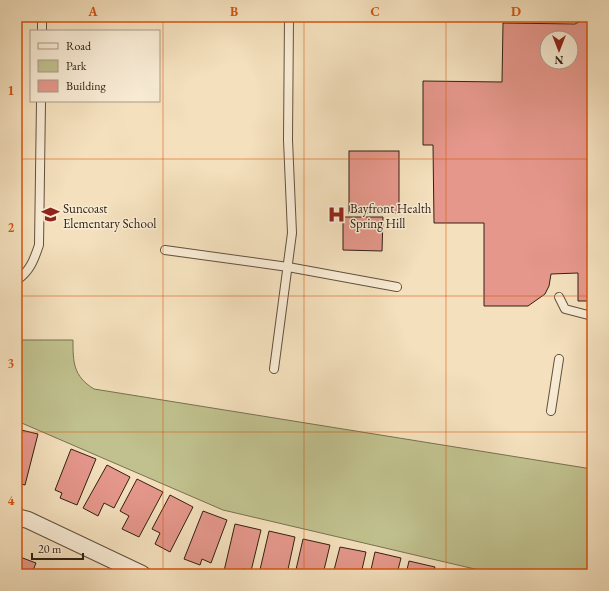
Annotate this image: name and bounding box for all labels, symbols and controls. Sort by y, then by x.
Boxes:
text: A [87,3,98,20]
text: B [230,3,238,20]
text: C [370,3,380,20]
text: D [511,3,521,20]
legend [30,30,160,102]
north arrow [539,30,579,70]
text: Road [66,38,92,54]
text: N [554,53,563,67]
text: Park [66,58,87,74]
text: Building [66,78,107,94]
text: 1 [8,82,15,99]
place label: Suncoast Elementary School [63,200,156,232]
place label: Bayfront Health Spring Hill [350,200,432,232]
school or university icon: Suncoast Elementary School [40,205,60,225]
hospital icon: Bayfront Health Spring Hill [327,205,347,225]
text: 2 [8,219,15,236]
text: 3 [8,355,15,372]
text: 4 [8,492,15,509]
scale bar [32,535,83,561]
text: 20 m [38,541,62,557]

